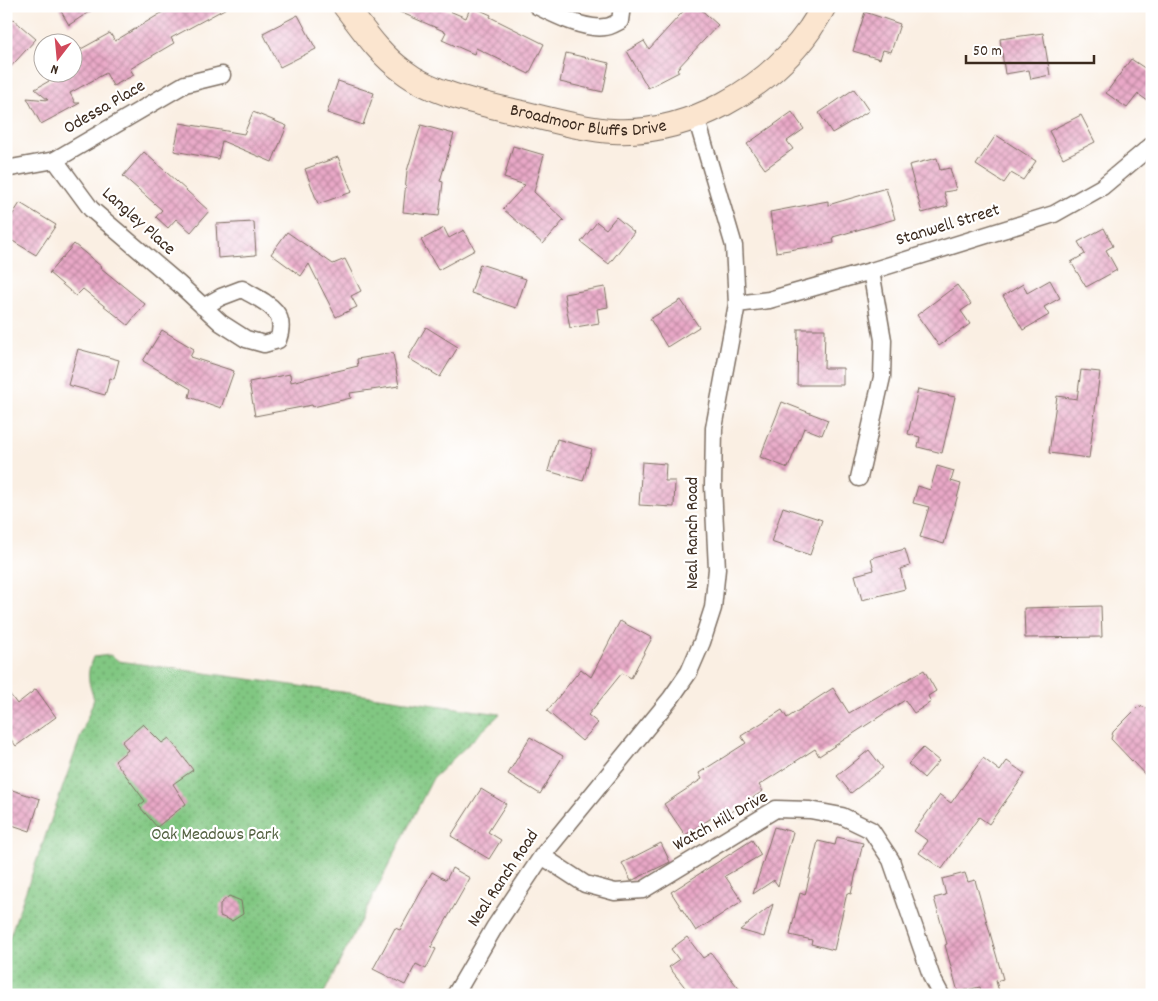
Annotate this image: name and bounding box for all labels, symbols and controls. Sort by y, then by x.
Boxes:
north arrow [32,32,82,82]
scale bar [966,32,1093,64]
text: 50 m [973,41,1002,63]
text: N [49,58,61,79]
street label: Odessa Place [60,75,150,141]
street label: Broadmoor Bluffs Drive [508,98,669,144]
street label: Langley Place [96,182,180,262]
street label: Stanwell Street [893,198,1003,254]
street label: Neal Ranch Road [681,477,706,589]
street label: Watch Hill Drive [669,786,773,858]
park label: Oak Meadows Park [151,823,279,848]
street label: Neal Ranch Road [462,825,546,933]

